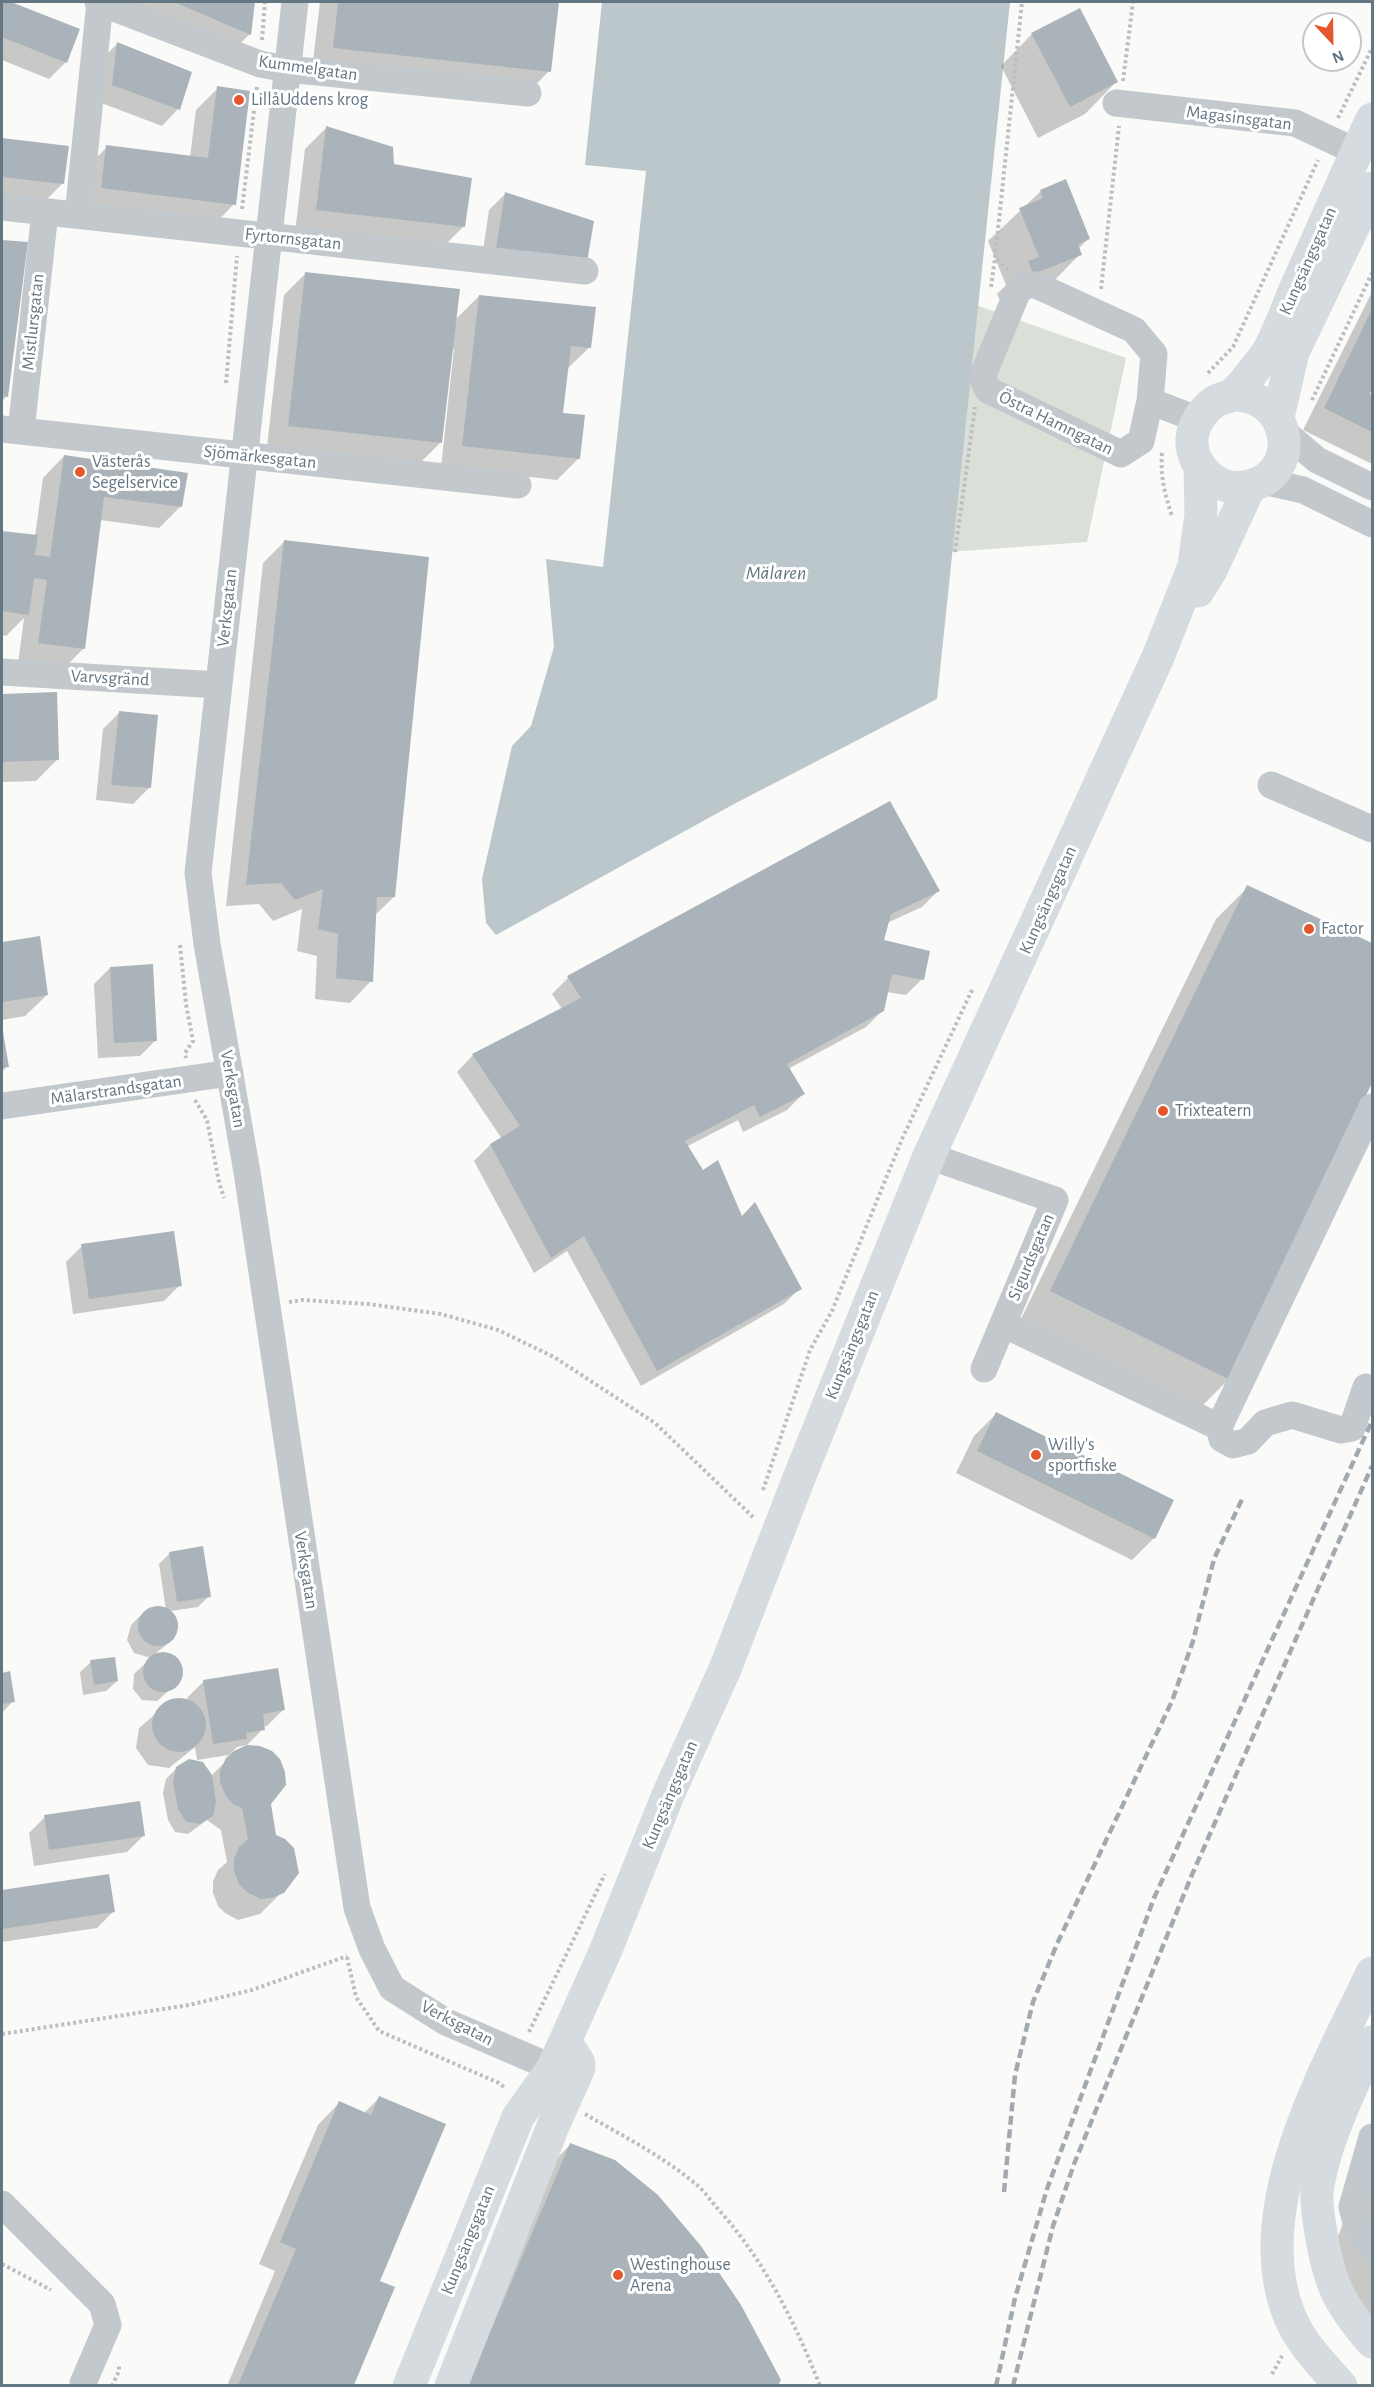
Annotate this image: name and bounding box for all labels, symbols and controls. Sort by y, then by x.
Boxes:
north arrow [1302,12,1362,72]
text: N [1330,47,1346,66]
street label: Kummelgatan [257,50,359,86]
place label: LillåUddens krog [251,89,368,111]
marker: LillåUddens krog [232,93,246,107]
street label: Magasinsgatan [1185,101,1293,135]
street label: Kungsängsgatan [1275,204,1341,318]
street label: Fyrtornsgatan [244,223,342,255]
street label: Mistlursgatan [17,273,49,371]
street label: Östra Hamngatan [995,386,1117,460]
street label: Sjömärkesgatan [203,440,317,474]
place label: Västerås Segelservice [92,451,178,494]
marker: Västerås Segelservice [73,465,87,479]
water label: Mälaren [746,561,806,585]
street label: Verksgatan [212,568,242,648]
street label: Varvsgränd [70,665,150,691]
street label: Kungsängsgatan [1015,843,1081,957]
place label: Factor [1321,918,1363,940]
marker: Factor [1302,922,1316,936]
street label: Verksgatan [216,1049,250,1129]
street label: Mälarstrandsgatan [49,1070,183,1110]
place label: Trixteatern [1175,1100,1252,1122]
marker: Trixteatern [1156,1104,1170,1118]
street label: Sigurdsgatan [1003,1210,1059,1304]
street label: Kungsängsgatan [820,1287,884,1403]
place label: Willy's sportfiske [1048,1434,1117,1476]
marker: Willy's sportfiske [1029,1448,1043,1462]
street label: Verksgatan [289,1530,323,1610]
street label: Kungsängsgatan [637,1737,703,1853]
street label: Verksgatan [417,1996,497,2050]
street label: Kungsängsgatan [436,2182,500,2298]
place label: Westinghouse Arena [630,2254,731,2296]
marker: Westinghouse Arena [611,2268,625,2282]

